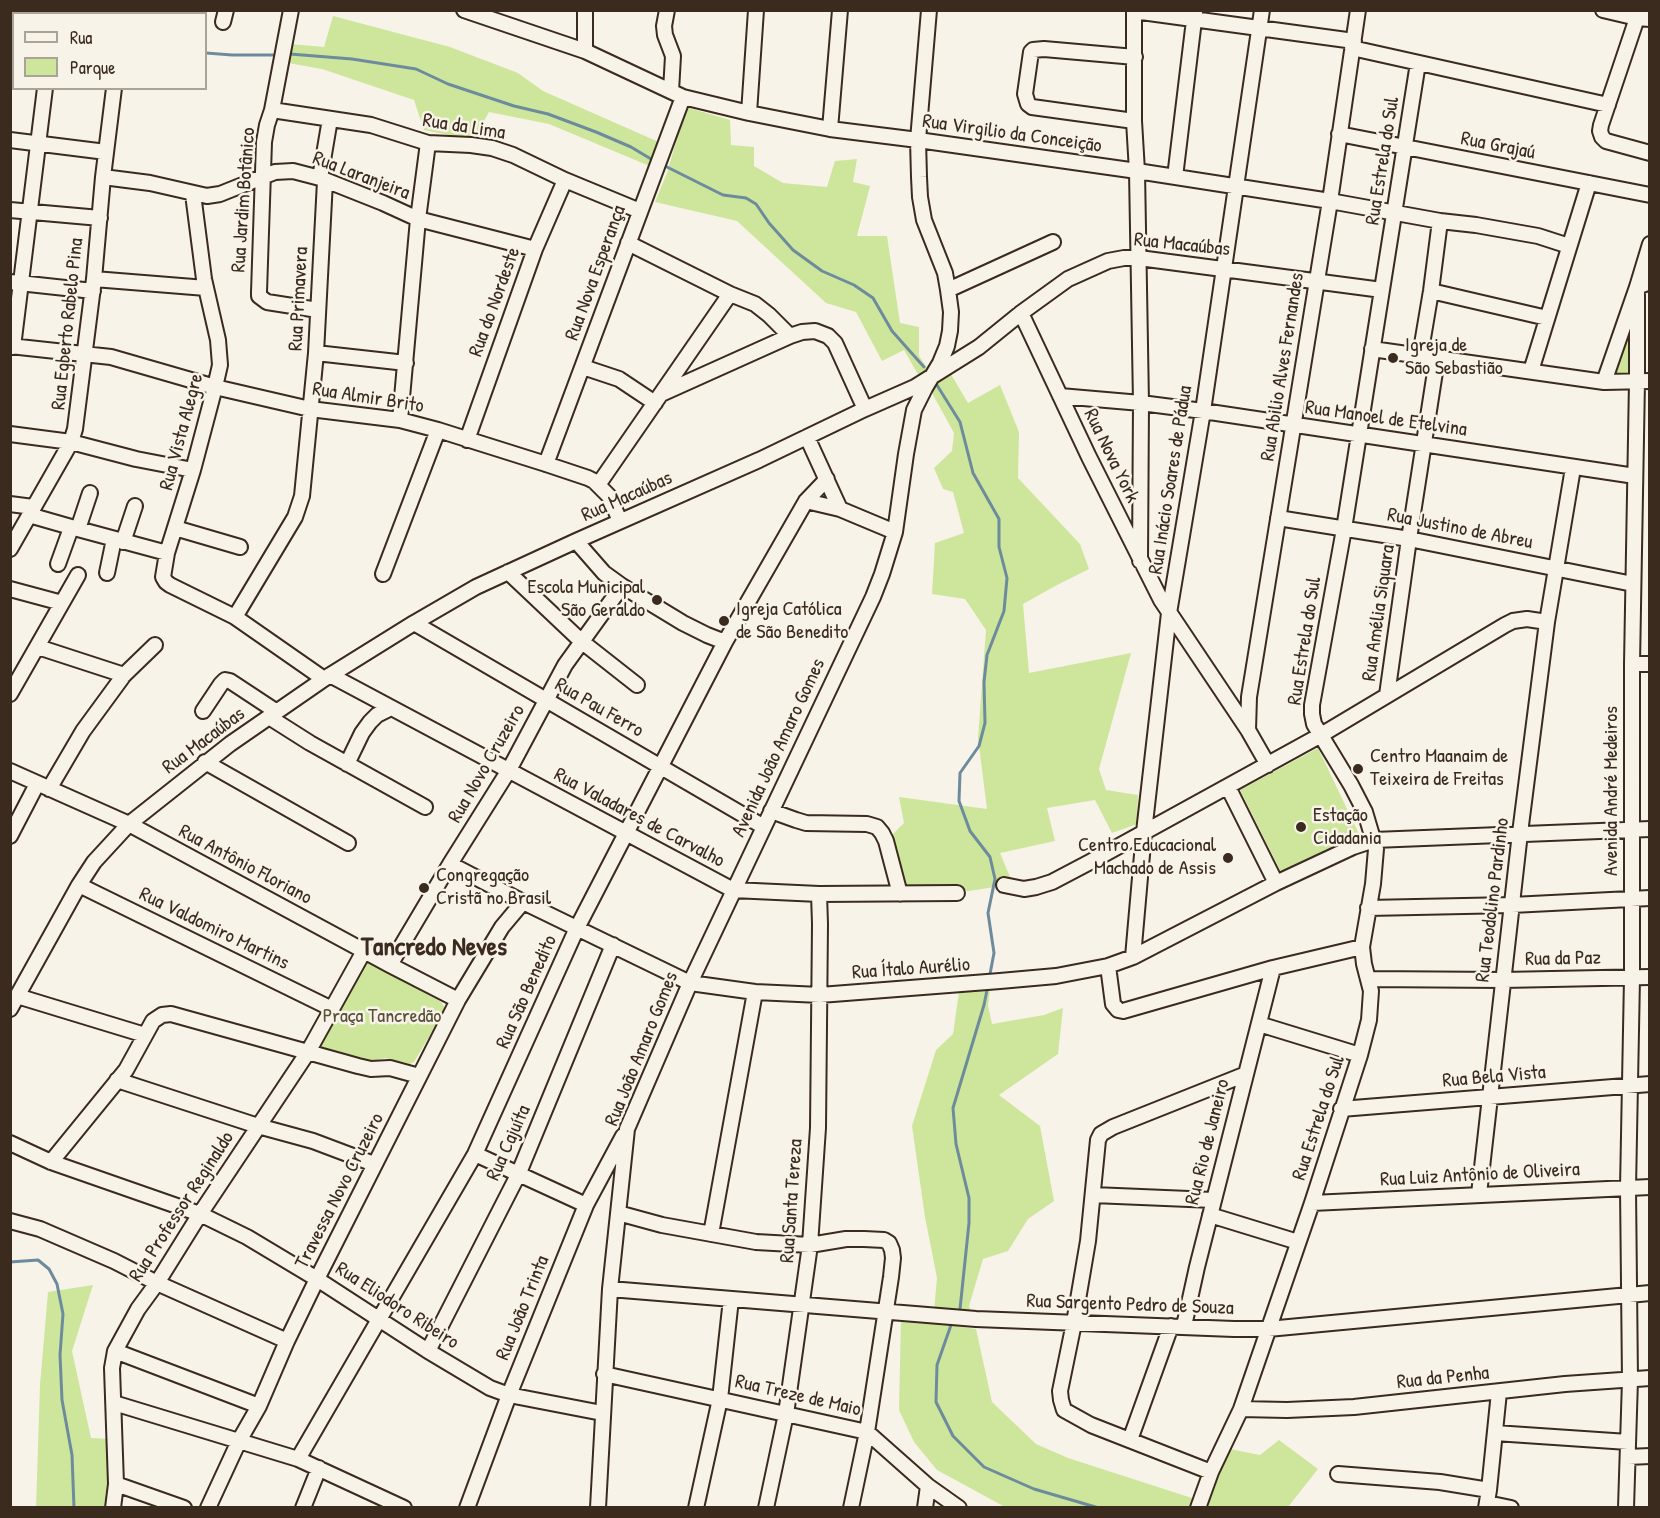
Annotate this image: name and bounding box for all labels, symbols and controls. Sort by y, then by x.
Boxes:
legend [12,12,207,90]
text: Rua [70,25,92,50]
text: Parque [70,55,115,80]
street label: Rua Estrela do Sul [1361,95,1405,227]
street label: Rua da Lima [421,109,507,145]
street label: Rua Virgilio da Conceição [921,110,1103,158]
street label: Rua Jardim Botânico [227,127,261,273]
street label: Rua Grajaú [1459,127,1537,165]
street label: Rua Laranjeira [309,147,413,205]
street label: Rua Nova Esperança [560,202,632,344]
street label: Rua Macaúbas [1133,228,1231,262]
street label: Rua Egberto Rabelo Pina [47,237,89,411]
street label: Rua do Nordeste [464,244,526,360]
street label: Rua Primavera [284,246,314,352]
street label: Rua Abilio Alves Fernandes [1256,271,1310,463]
place label: Igreja de São Sebastião [1405,334,1503,381]
marker: Igreja de São Sebastião [1386,351,1400,365]
street label: Rua Vista Alegre [155,371,209,493]
street label: Rua Almir Brito [311,377,425,419]
street label: Rua Inácio Soares de Pádua [1144,384,1198,576]
street label: Rua Manoel de Etelvina [1304,396,1468,442]
street label: Rua Nova York [1078,405,1144,507]
street label: Rua Macaúbas [578,466,676,528]
street label: Rua Justino de Abreu [1385,503,1535,555]
street label: Rua Amélia Siquara [1358,543,1400,683]
street label: Rua Estrela do Sul [1283,575,1327,707]
place label: Escola Municipal São Geraldo [528,576,645,623]
marker: Escola Municipal São Geraldo [650,593,664,607]
place label: Igreja Católica de São Benedito [736,598,848,645]
marker: Igreja Católica de São Benedito [717,614,731,628]
street label: Avenida João Amaro Gomes [727,655,831,841]
street label: Rua Pau Ferro [550,673,648,743]
street label: Rua Novo Cruzeiro [444,701,530,827]
street label: Rua Macaúbas [158,702,250,780]
street label: Avenida André Medeiros [1600,706,1624,876]
place label: Centro Maanaim de Teixeira de Freitas [1370,745,1508,792]
marker: Centro Maanaim de Teixeira de Freitas [1351,762,1365,776]
street label: Rua Valadares de Carvalho [550,763,728,873]
place label: Estação Cidadania [1313,804,1381,851]
street label: Rua Teodolino Pardinho [1471,817,1515,983]
street label: Rua Antônio Floriano [174,820,316,910]
marker: Estação Cidadania [1294,820,1308,834]
place label: Centro Educacional Machado de Assis [1078,834,1216,881]
marker: Centro Educacional Machado de Assis [1221,851,1235,865]
place label: Congregação Cristã no Brasil [436,864,551,911]
marker: Congregação Cristã no Brasil [417,881,431,895]
street label: Rua Valdomiro Martins [135,882,293,976]
district label: Tancredo Neves [361,932,507,964]
street label: Rua São Benedito [491,932,563,1052]
street label: Rua da Paz [1525,946,1601,972]
street label: Rua Ítalo Aurélio [851,953,971,985]
street label: Rua João Amaro Gomes [600,968,684,1130]
park label: Praça Tancredão [323,1005,441,1029]
street label: Rua Estrela do Sul [1288,1053,1350,1183]
street label: Rua Bela Vista [1441,1061,1547,1093]
street label: Rua Rio de Janeiro [1181,1077,1235,1207]
street label: Rua Cajuíta [482,1101,536,1185]
street label: Travessa Novo Cruzeiro [290,1109,390,1273]
street label: Rua Professor Reginaldo [124,1127,240,1287]
street label: Rua Santa Tereza [776,1138,808,1264]
street label: Rua Luiz Antônio de Oliveira [1380,1158,1580,1192]
street label: Rua João Trinta [491,1252,555,1364]
street label: Rua Eliodoro Ribeiro [331,1257,463,1355]
street label: Rua Sargento Pedro de Souza [1026,1289,1234,1321]
street label: Rua da Penha [1396,1361,1490,1395]
street label: Rua Treze de Maio [733,1370,863,1422]

